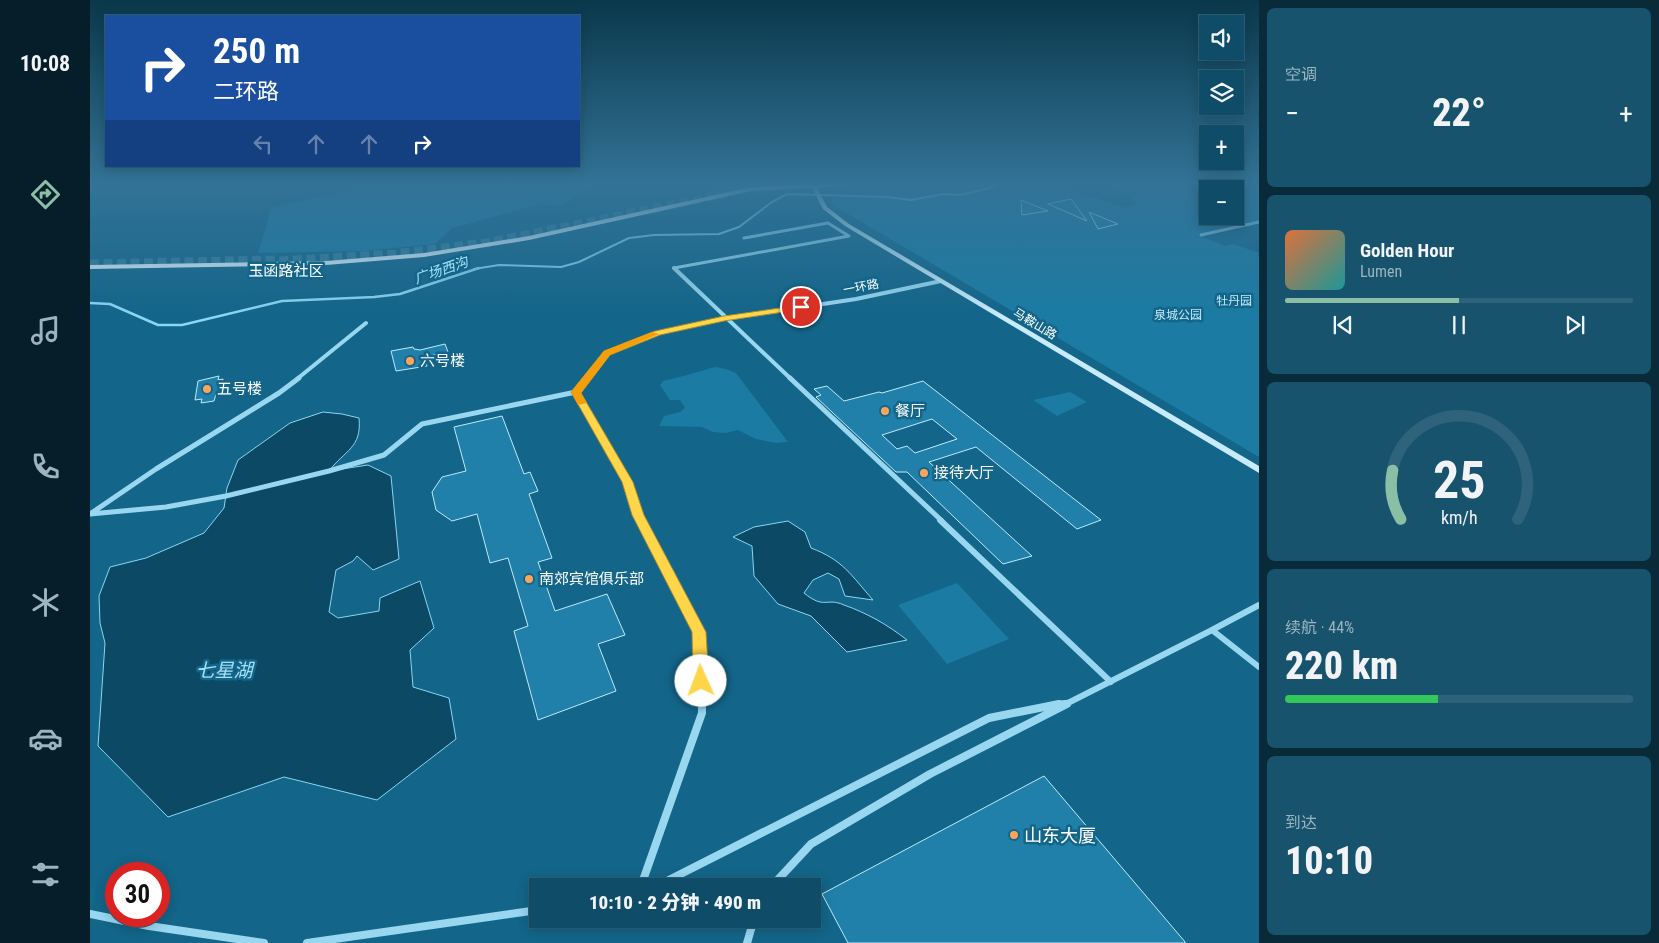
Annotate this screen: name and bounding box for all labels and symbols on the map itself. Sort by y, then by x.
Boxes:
water label: 广场西沟 [412,253,472,287]
district label: 玉函路社区 [248,262,324,280]
street label: 一环路 [842,277,880,297]
pin [780,286,822,328]
park label: 牡丹园 [1216,294,1252,308]
street label: 马鞍山路 [1011,306,1059,342]
park label: 泉城公园 [1154,308,1202,322]
place label: 六号楼 [420,352,465,370]
marker: 六号楼 [404,355,416,367]
place label: 五号楼 [217,380,262,398]
marker: 五号楼 [201,383,213,395]
place label: 餐厅 [895,402,925,420]
marker: 餐厅 [879,405,891,417]
place label: 接待大厅 [934,464,994,482]
marker: 接待大厅 [918,467,930,479]
place label: 南郊宾馆俱乐部 [539,570,644,588]
marker: 南郊宾馆俱乐部 [523,573,535,585]
position arrow [674,654,726,706]
water label: 七星湖 [195,659,255,682]
place label: 山东大厦 [1024,825,1096,846]
marker: 山东大厦 [1008,829,1020,841]
speed limit sign: 30 [105,862,170,927]

